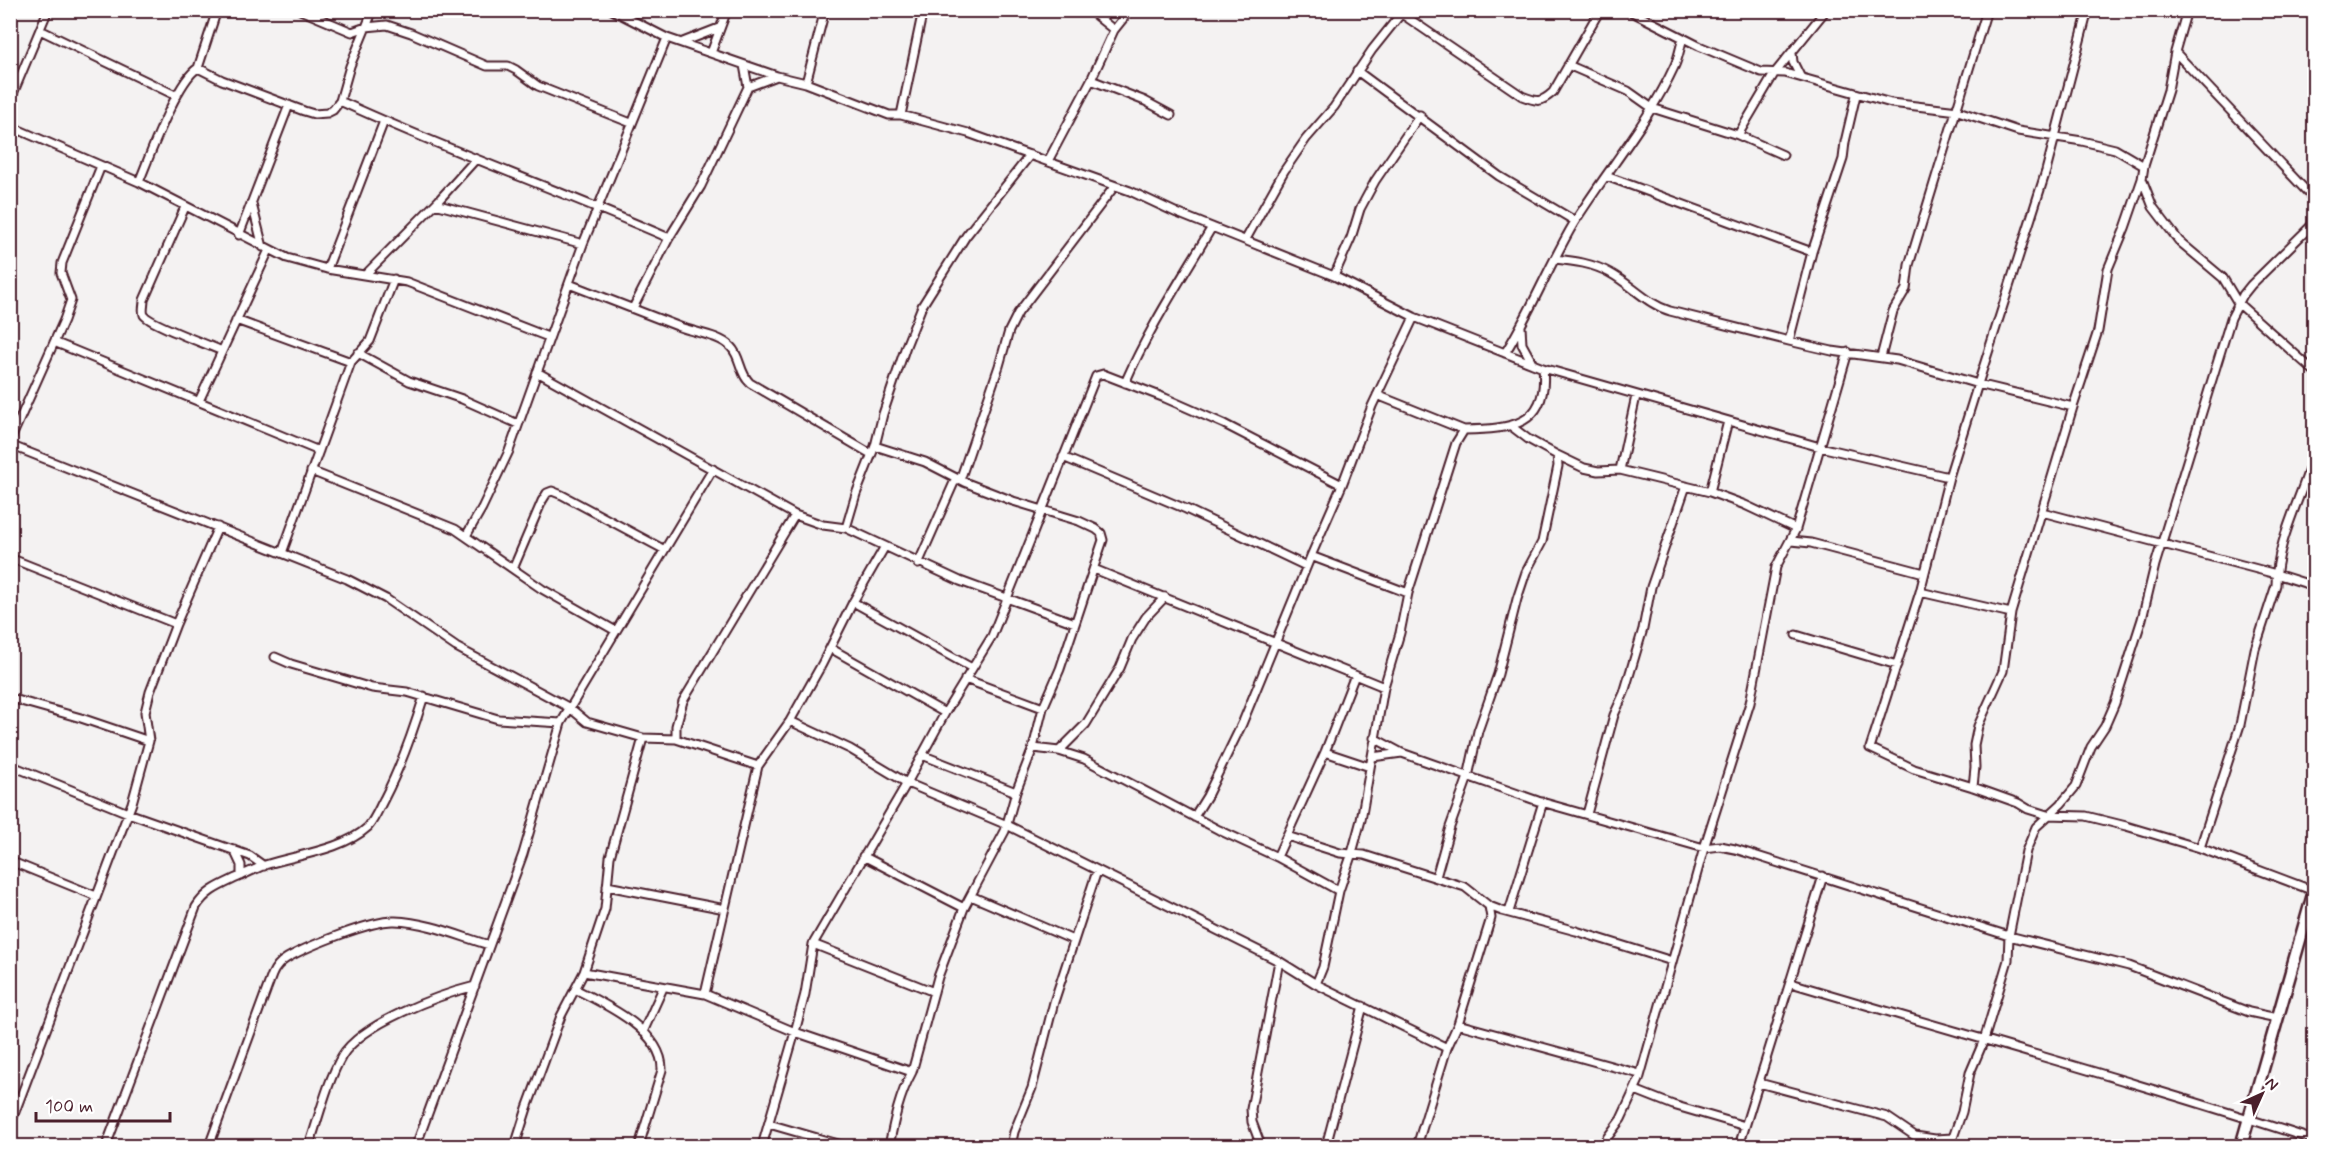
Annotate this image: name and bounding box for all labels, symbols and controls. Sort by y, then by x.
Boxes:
north arrow [2232,1064,2292,1124]
text: N [2260,1073,2283,1096]
scale bar [36,1085,170,1123]
text: 100 m [45,1095,93,1119]

